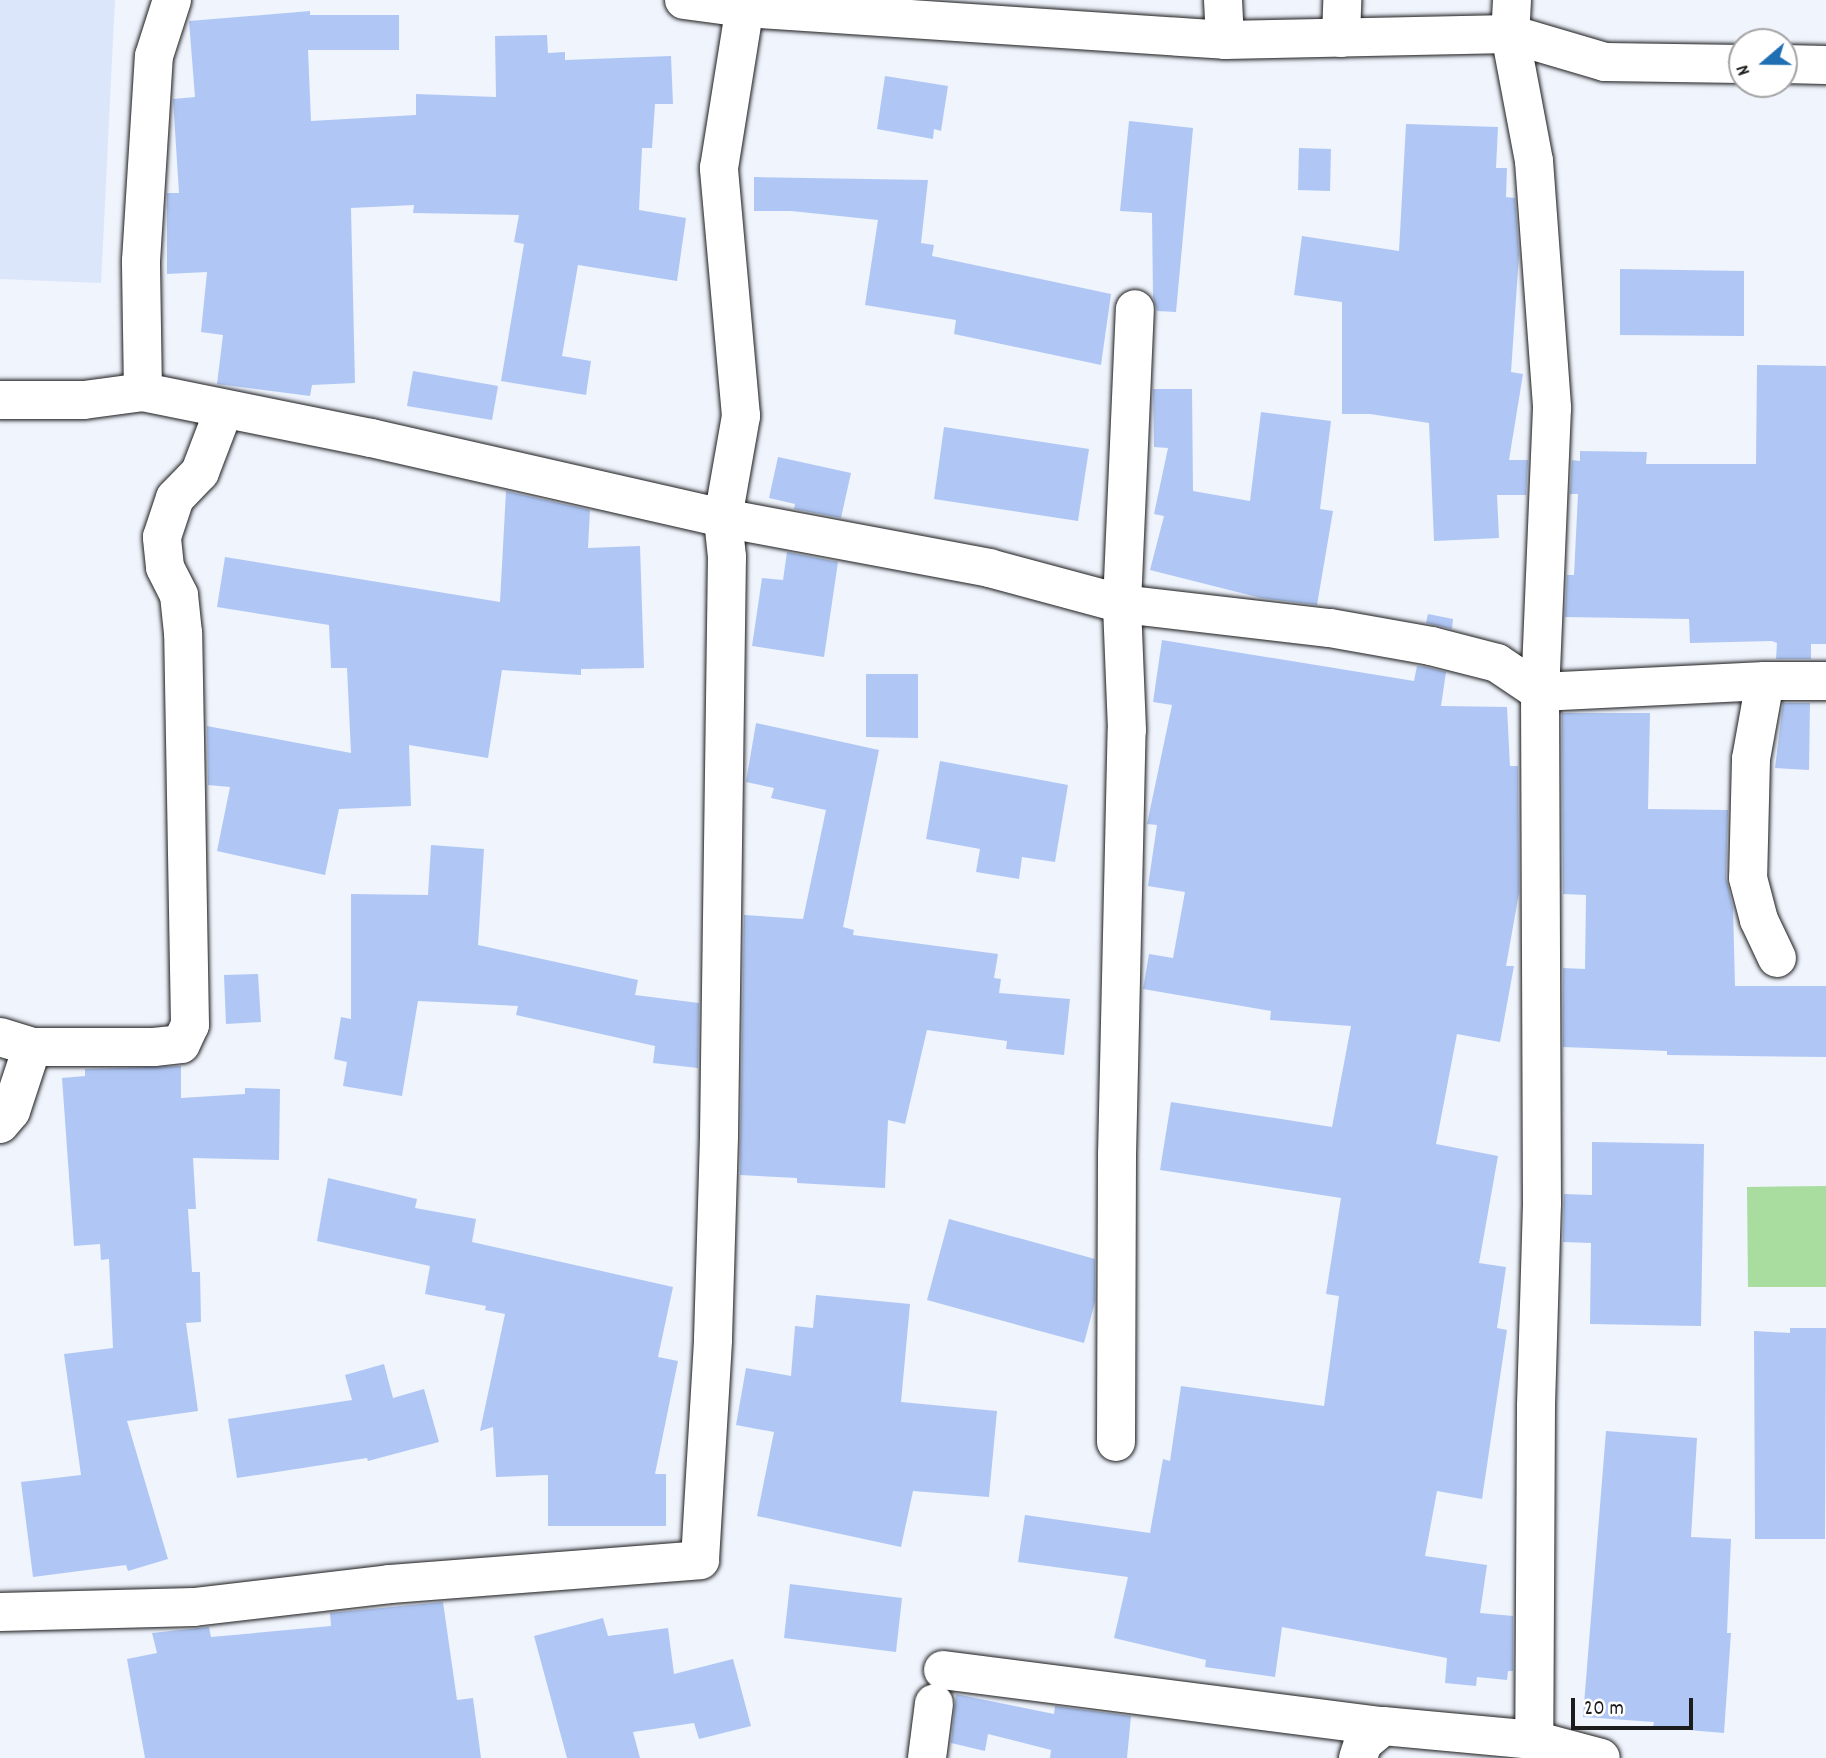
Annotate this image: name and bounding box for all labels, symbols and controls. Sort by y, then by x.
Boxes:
north arrow [1728,28,1798,98]
text: N [1730,61,1759,79]
scale bar [1574,1684,1696,1728]
text: 20 m [1584,1695,1624,1725]

